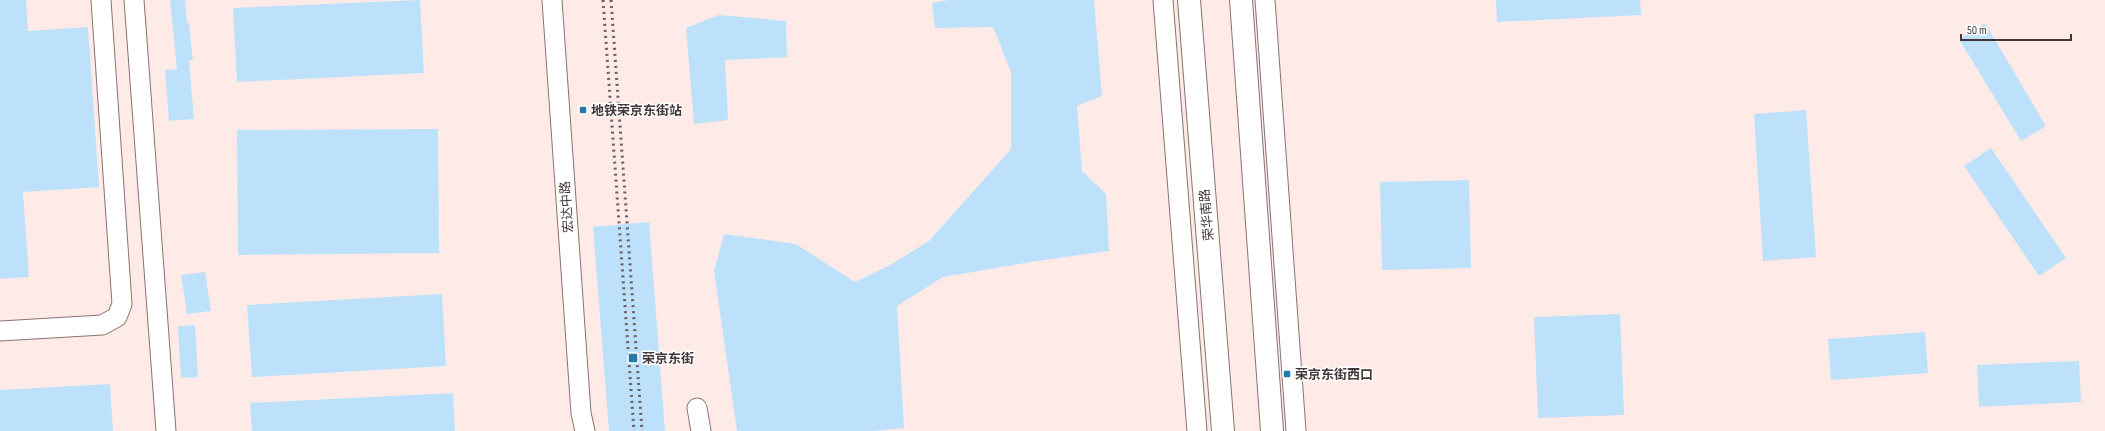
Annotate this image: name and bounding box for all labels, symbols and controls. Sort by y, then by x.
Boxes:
scale bar [1961,16,2071,42]
text: 50 m [1967,23,1987,38]
place label: 地铁荣京东街站 [591,103,682,119]
marker: 地铁荣京东街站 [578,105,588,115]
street label: 宏达中路 [557,180,577,233]
street label: 荣华南路 [1197,188,1217,242]
place label: 荣京东街 [642,351,694,367]
marker: 荣京东街 [627,352,639,364]
place label: 荣京东街西口 [1295,367,1373,383]
marker: 荣京东街西口 [1282,369,1292,379]

